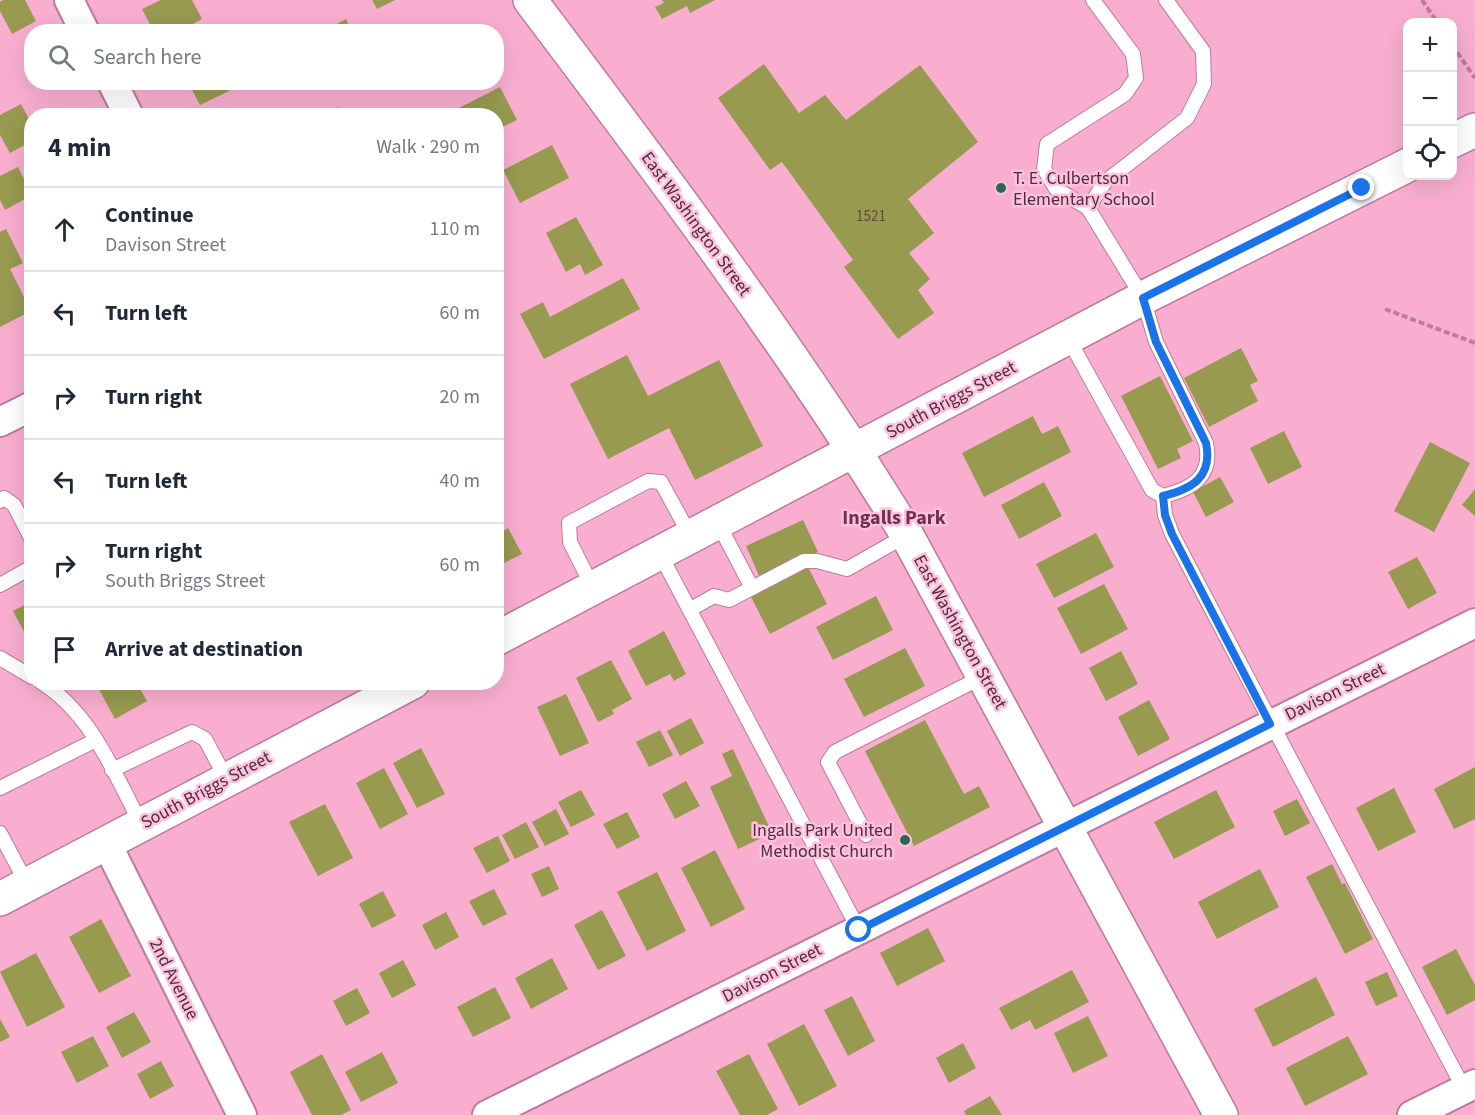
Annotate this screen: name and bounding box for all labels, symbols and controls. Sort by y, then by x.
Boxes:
map controls [1403,18,1457,180]
button: + [1403,18,1457,72]
search box [24,24,504,90]
icon: search [45,41,78,74]
text: Search here [93,41,201,73]
button: − [1403,72,1457,126]
button: locate [1403,126,1457,180]
text: 4 min [48,129,111,166]
text: Walk · 290 m [376,133,480,161]
street label: East Washington Street [635,147,757,301]
place label: T. E. Culbertson Elementary School [1013,166,1155,212]
route end [1348,174,1374,200]
marker: T. E. Culbertson Elementary School [994,181,1008,195]
text: Continue [105,199,194,231]
house number: 1521 [856,206,886,227]
icon: ahead [48,213,81,246]
text: 110 m [430,215,480,243]
text: Davison Street [105,231,226,259]
icon: left [48,297,81,330]
text: Turn left [105,297,187,329]
text: 60 m [440,299,480,327]
street label: South Briggs Street [881,355,1021,445]
icon: right [48,381,81,414]
text: Turn right [105,381,202,413]
text: 20 m [440,383,480,411]
icon: left [48,465,81,498]
text: Turn left [105,465,187,497]
text: 40 m [440,467,480,495]
district label: Ingalls Park [842,504,946,532]
text: Turn right [105,535,202,567]
icon: right [48,549,81,582]
street label: East Washington Street [907,550,1013,714]
text: 60 m [440,551,480,579]
text: South Briggs Street [105,567,265,595]
icon: arrive [48,633,81,666]
text: Arrive at destination [105,633,303,665]
street label: Davison Street [1281,657,1389,727]
street label: South Briggs Street [136,745,276,835]
place label: Ingalls Park United Methodist Church [752,818,893,864]
marker: Ingalls Park United Methodist Church [898,833,912,847]
route start [845,916,871,942]
street label: 2nd Avenue [143,934,205,1024]
street label: Davison Street [718,937,826,1009]

